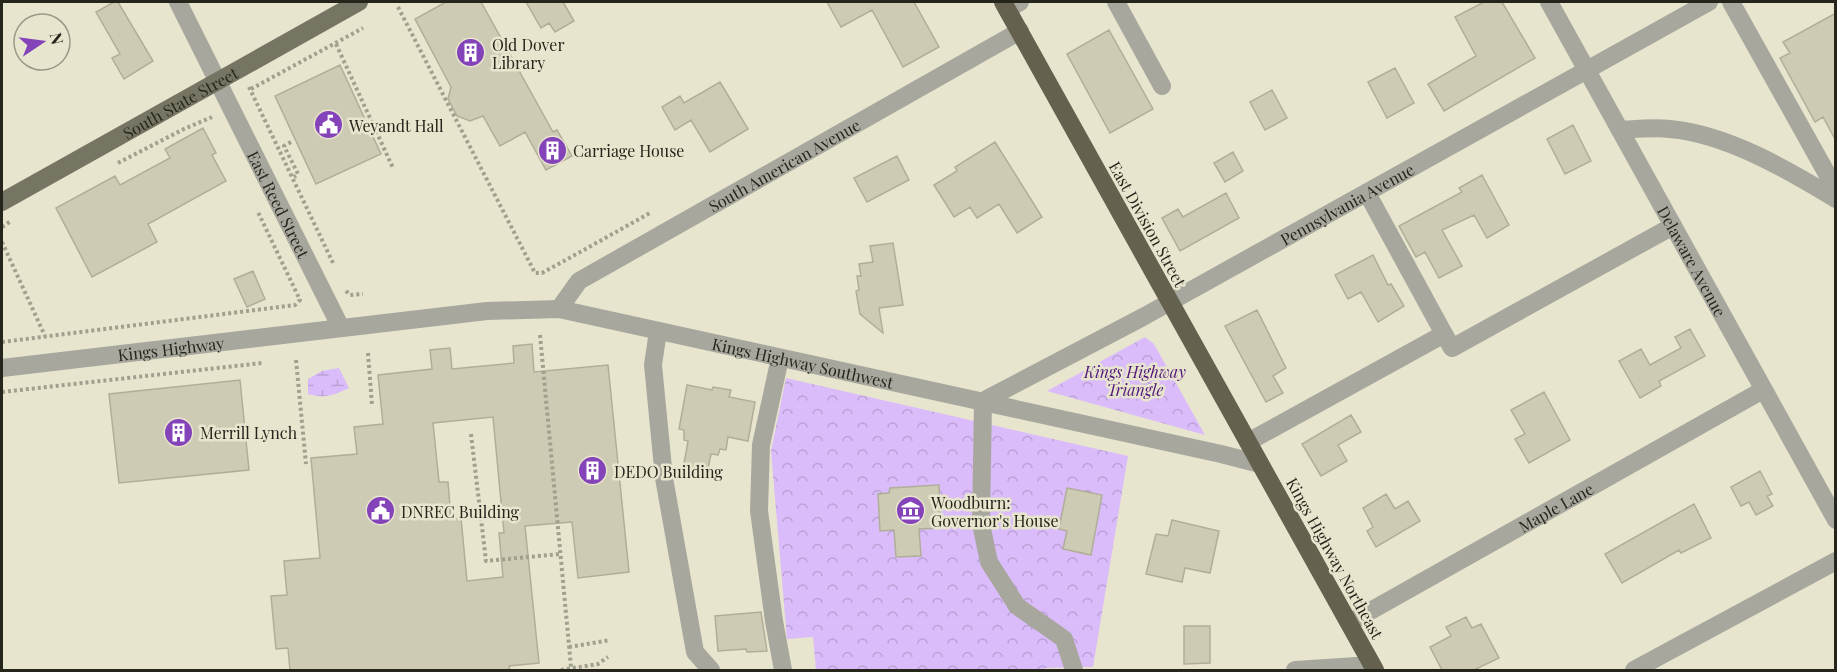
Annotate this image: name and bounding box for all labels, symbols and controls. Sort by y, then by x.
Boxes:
north arrow [12,12,72,72]
text: N [46,31,69,47]
place label: Old Dover Library [492,34,565,73]
building icon: Old Dover Library [455,37,487,69]
street label: South State Street [119,61,242,143]
public building icon: Weyandt Hall [312,109,344,141]
street label: South American Avenue [704,113,864,216]
place label: Weyandt Hall [348,115,444,136]
building icon: Carriage House [536,134,568,166]
place label: Carriage House [573,140,684,161]
street label: East Reed Street [243,147,315,262]
street label: East Division Street [1105,158,1191,291]
street label: Pennsylvania Avenue [1276,158,1417,249]
street label: Delaware Avenue [1653,202,1732,320]
street label: Kings Highway [117,331,225,365]
street label: Kings Highway Southwest [710,332,896,393]
park label: Kings Highway Triangle [1083,361,1186,400]
building icon: Merrill Lynch [163,416,195,448]
place label: Merrill Lynch [200,422,298,443]
building icon: DEDO Building [577,455,609,487]
place label: DEDO Building [614,461,723,482]
street label: Kings Highway Northeast [1282,474,1388,643]
street label: Maple Lane [1514,477,1597,536]
place label: Woodburn: Governor's House [930,492,1059,531]
public building icon: DNREC Building [364,495,396,527]
museum icon: Woodburn: Governor's House [894,495,926,527]
place label: DNREC Building [401,501,520,522]

